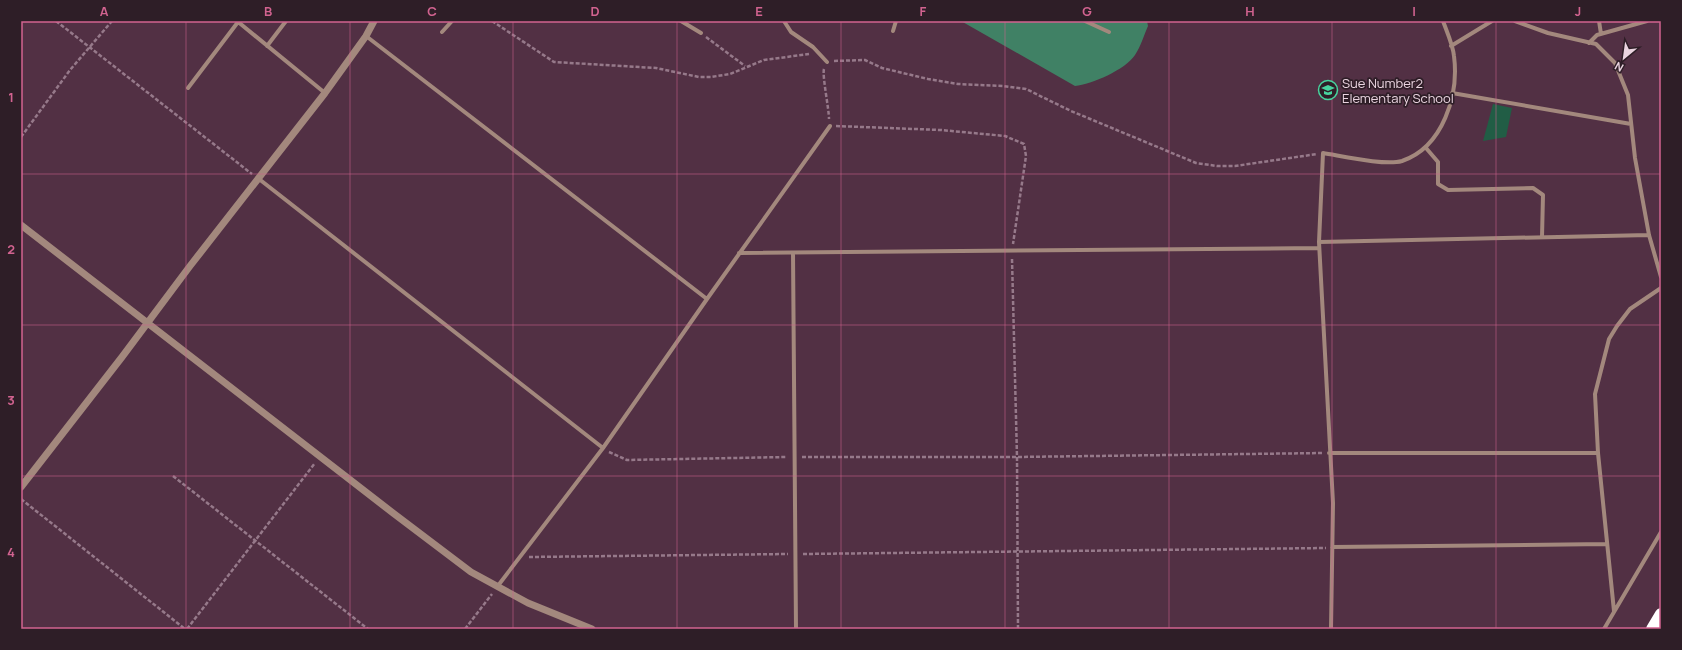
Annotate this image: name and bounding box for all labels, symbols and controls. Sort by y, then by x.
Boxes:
text: A [100,2,109,20]
text: B [264,2,272,20]
text: C [427,2,437,20]
text: D [590,2,600,20]
text: E [755,2,763,20]
text: F [920,2,927,20]
text: G [1082,2,1092,20]
text: H [1245,2,1255,20]
text: I [1412,2,1416,20]
text: J [1575,2,1581,20]
north arrow [1604,38,1644,78]
text: N [1612,59,1626,76]
place label: Sue Number2 Elementary School [1342,74,1454,107]
school or university icon: Sue Number2 Elementary School [1317,79,1339,101]
text: 1 [8,88,14,106]
text: 2 [7,240,15,258]
text: 3 [7,391,15,409]
text: 4 [7,543,15,561]

